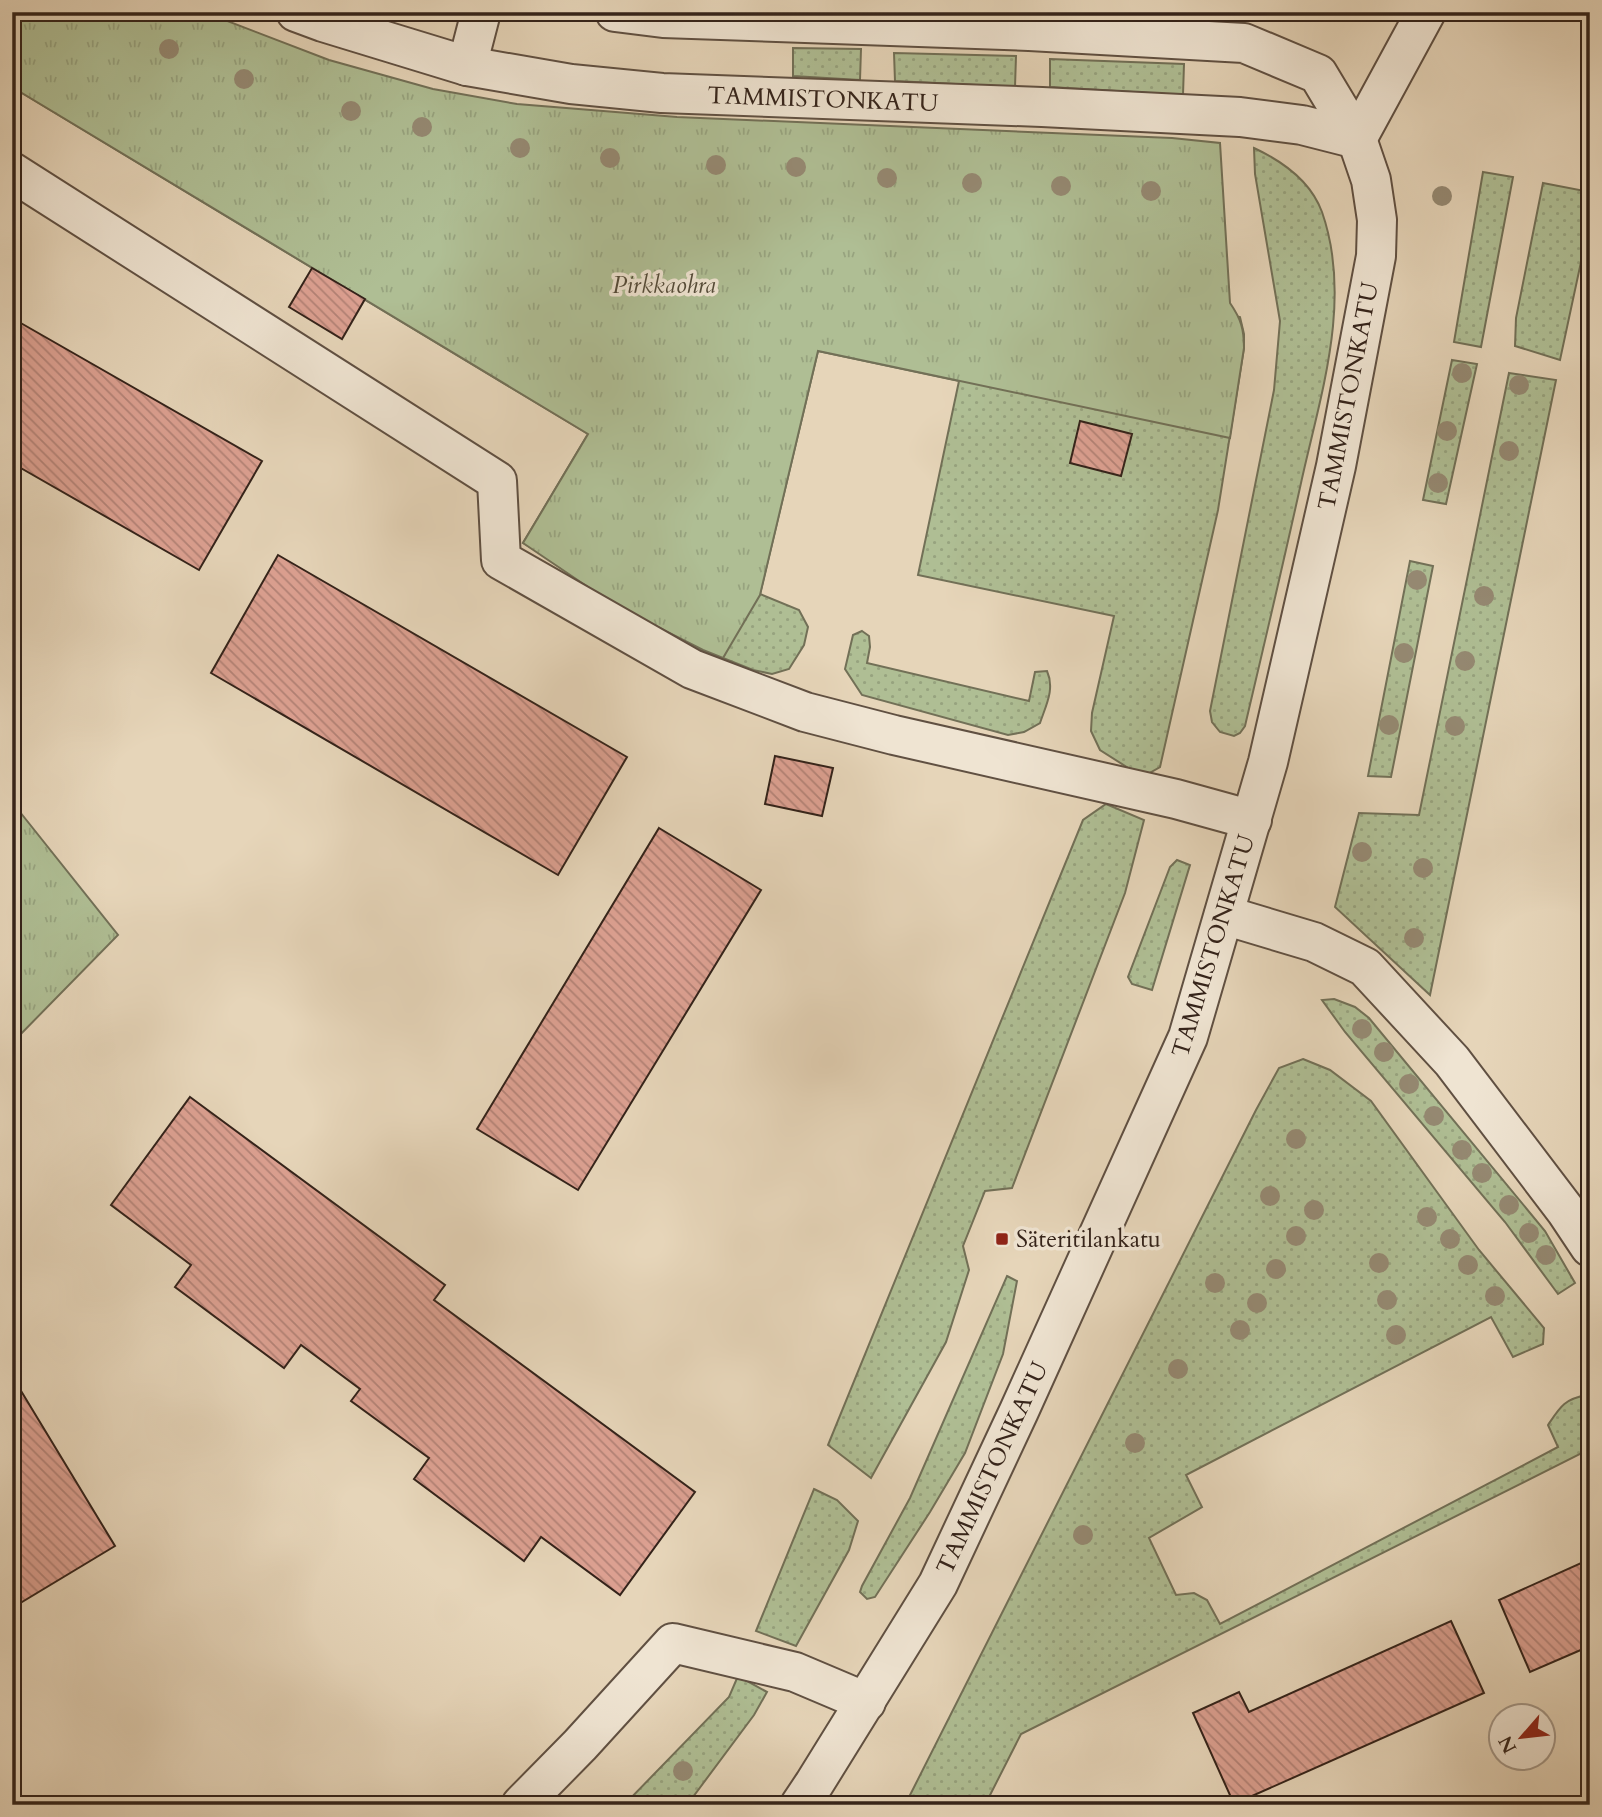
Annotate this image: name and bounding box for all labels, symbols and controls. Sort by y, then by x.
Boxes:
street label: TAMMISTONKATU [707,79,939,120]
park label: Pirkkaohra [612,269,716,302]
street label: TAMMISTONKATU [1310,279,1387,513]
street label: TAMMISTONKATU [1164,830,1263,1061]
place label: Säteritilankatu [1016,1223,1161,1256]
marker: Säteritilankatu [994,1231,1010,1247]
street label: TAMMISTONKATU [929,1356,1056,1580]
north arrow [1486,1702,1556,1772]
text: N [1492,1731,1523,1758]

